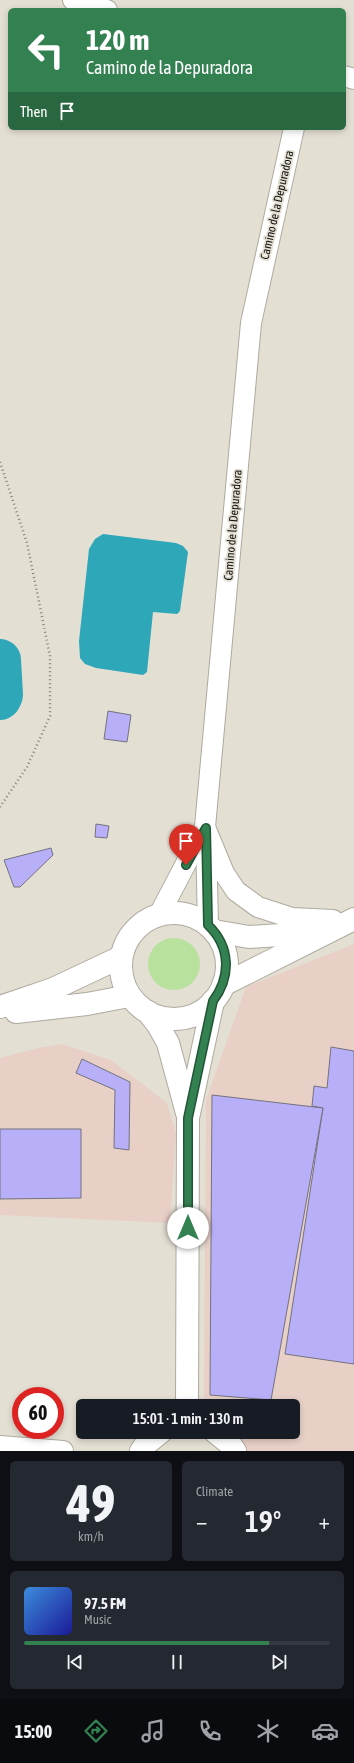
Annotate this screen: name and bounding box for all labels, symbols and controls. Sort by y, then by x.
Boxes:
icon: left [20,24,72,76]
text: 120 m [86,24,149,56]
text: Camino de la Depuradora [86,57,253,78]
icon: arrive [56,100,78,122]
text: Then [20,103,48,120]
street label: Camino de la Depuradora [258,149,296,261]
street label: Camino de la Depuradora [221,469,245,581]
pin [169,824,203,865]
icon: arrive [175,830,197,852]
position arrow [167,1207,209,1249]
speed limit sign: 60 [12,1387,64,1439]
text: 15:01 · 1 min · 130 m [133,1410,243,1427]
text: 49 [67,1473,115,1533]
text: Climate [196,1484,233,1499]
text: 19° [245,1504,281,1538]
text: − [196,1508,207,1534]
text: + [319,1508,330,1534]
text: km/h [78,1529,104,1544]
text: 97.5 FM [84,1595,126,1612]
text: Music [84,1612,111,1627]
icon: previous [64,1651,86,1673]
icon: pause [166,1651,188,1673]
icon: next [268,1651,290,1673]
icon: directions [82,1717,110,1745]
icon: music [139,1717,167,1745]
icon: phone [196,1717,224,1745]
icon: climate [254,1717,282,1745]
icon: car [311,1717,339,1745]
text: 15:00 [15,1721,52,1742]

